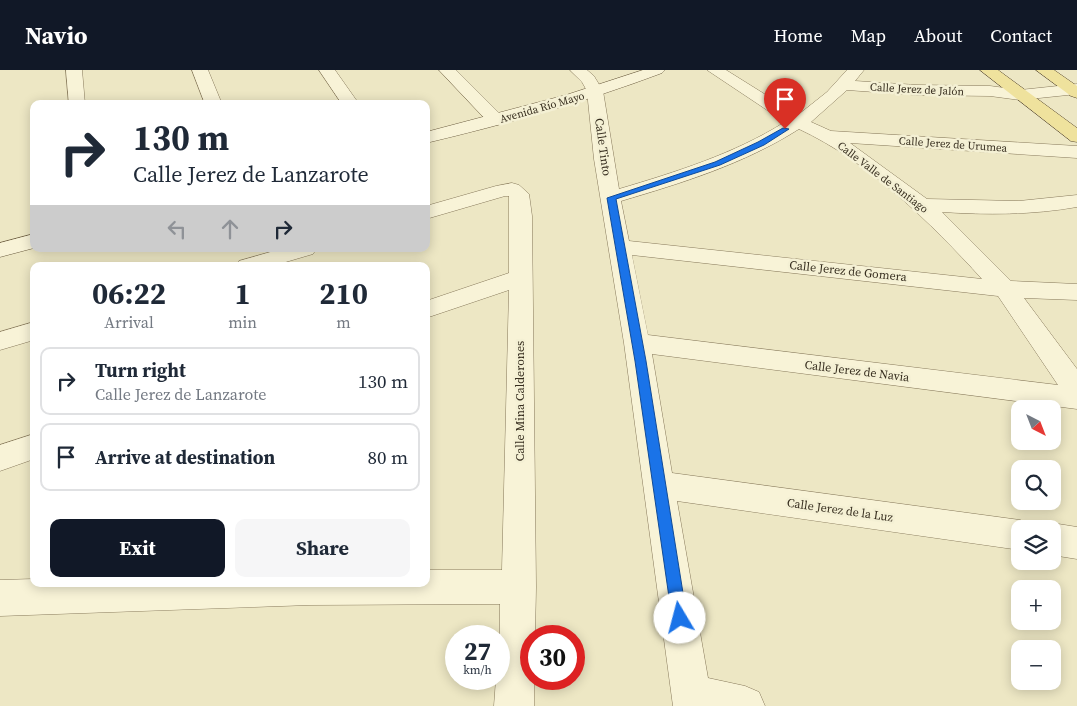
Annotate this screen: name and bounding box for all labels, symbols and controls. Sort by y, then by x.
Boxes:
text: Navio [25,19,88,52]
text: Home [774,23,823,48]
text: Map [851,23,886,48]
text: About [914,23,962,48]
text: Contact [990,23,1052,48]
pin [764,78,806,129]
street label: Calle Jerez de Jalón [869,80,965,99]
icon: arrive [771,85,799,113]
street label: Avenida Río Mayo [498,88,586,127]
text: 130 m [133,114,229,162]
street label: Calle Tinto [591,117,615,177]
icon: right [50,120,115,185]
street label: Calle Jerez de Urumea [898,133,1008,156]
street label: Calle Valle de Santiago [834,138,931,216]
text: Calle Jerez de Lanzarote [133,159,369,189]
icon: left [163,215,191,243]
icon: ahead [216,215,244,243]
icon: right [269,215,297,243]
street label: Calle Jerez de Gomera [789,257,908,285]
text: 06:22 [92,273,166,314]
text: 1 [234,273,251,314]
text: 210 [319,273,368,314]
text: Arrival [104,311,154,333]
text: min [228,311,257,333]
text: m [336,311,351,333]
street label: Calle Mina Calderones [512,341,528,461]
text: Turn right [95,357,186,383]
street label: Calle Jerez de Navia [804,357,911,385]
icon: right [52,367,80,395]
text: 130 m [358,368,408,394]
text: Calle Jerez de Lanzarote [95,383,267,405]
north arrow [1011,400,1061,450]
map controls [1011,400,1061,690]
icon: arrive [52,443,80,471]
text: Arrive at destination [95,444,275,470]
text: 80 m [367,444,408,470]
button: search [1011,460,1061,510]
street label: Calle Jerez de la Luz [786,495,895,525]
button: Exit [50,519,225,577]
button: Share [235,519,410,577]
button: layers [1011,520,1061,570]
button: + [1011,580,1061,630]
position arrow [653,591,705,643]
speed limit sign: 30 [520,625,585,690]
text: 27 [464,634,491,668]
button: − [1011,640,1061,690]
text: km/h [463,662,492,678]

